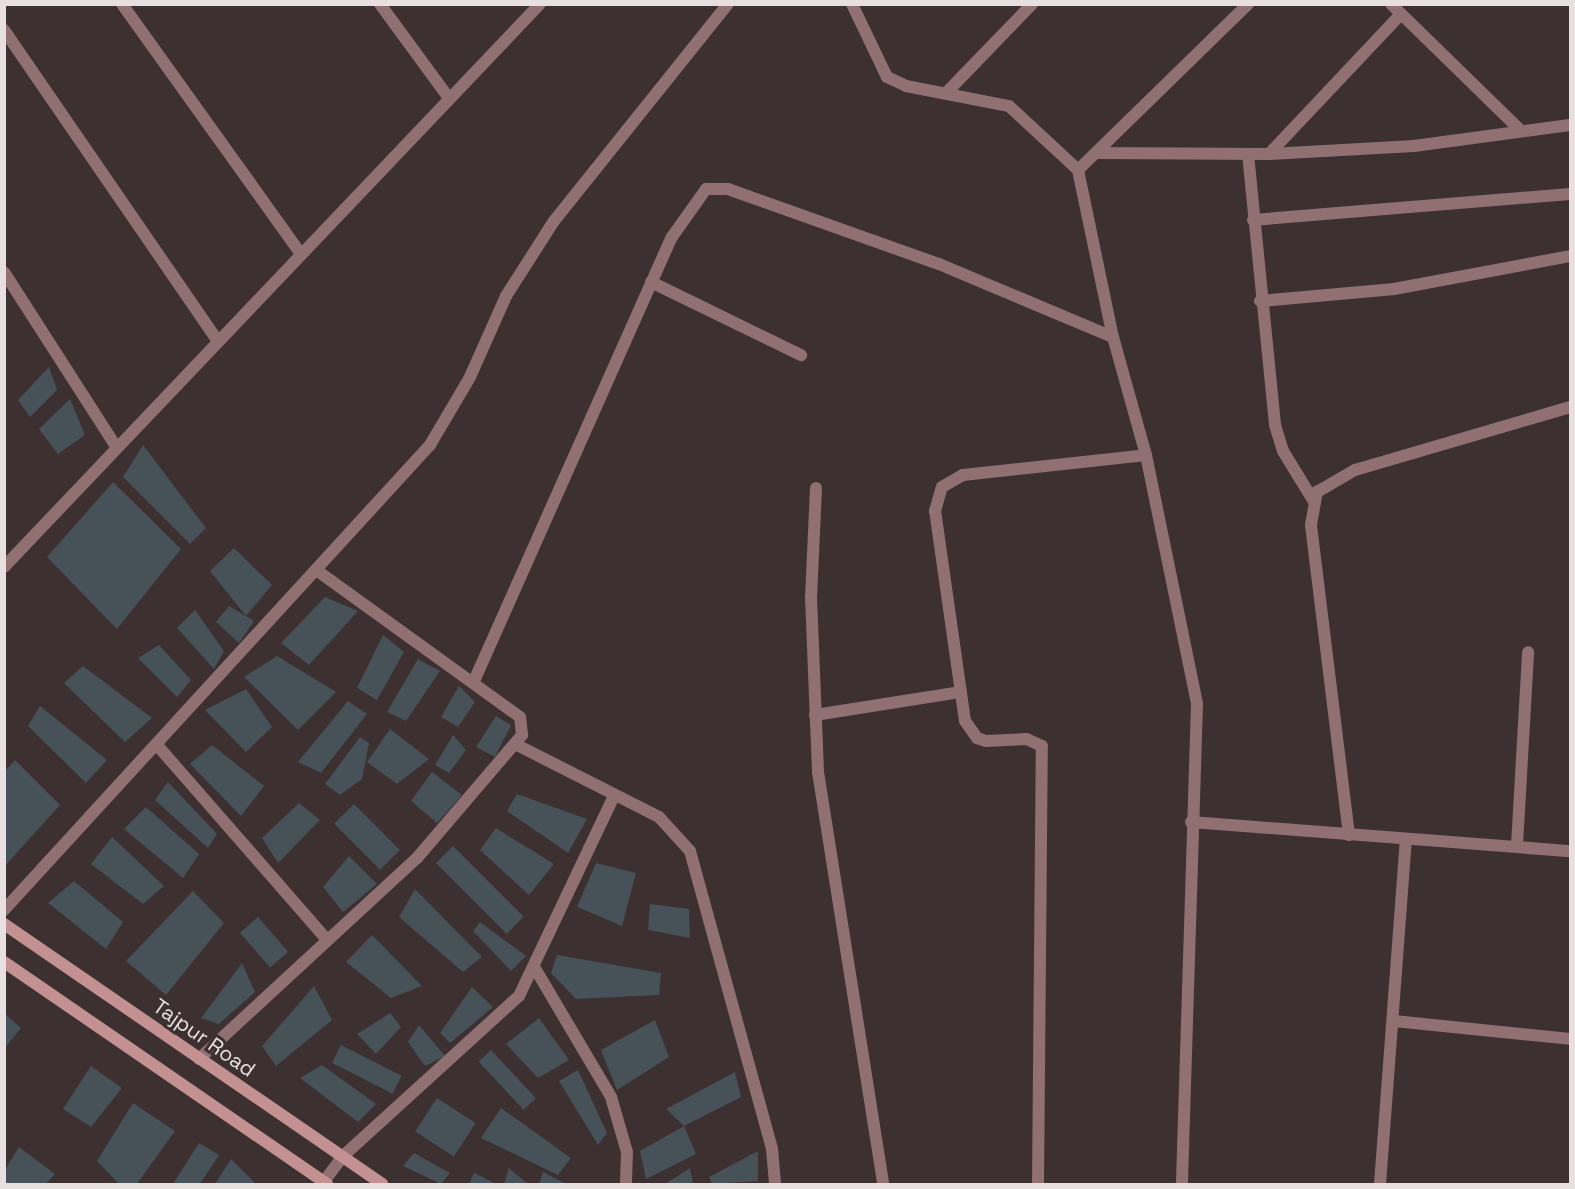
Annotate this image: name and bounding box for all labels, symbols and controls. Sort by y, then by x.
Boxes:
street label: Tajpur Road [148,994,260,1082]

